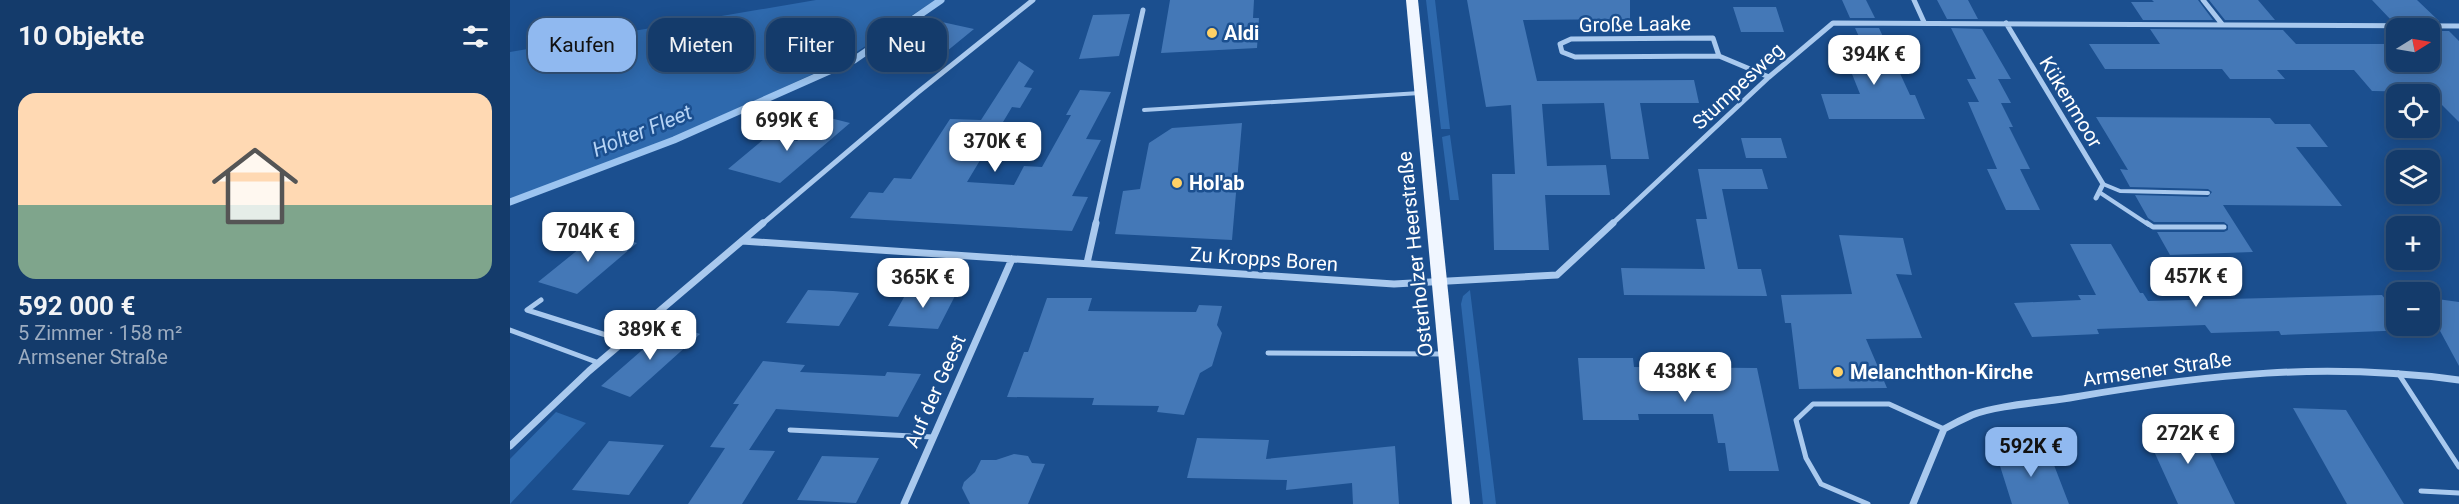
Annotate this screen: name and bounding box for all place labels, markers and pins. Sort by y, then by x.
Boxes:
place label: Aldi [1224,21,1259,45]
marker: Aldi [1205,26,1219,40]
pin: 394K € [1825,35,1923,86]
pin: 699K € [738,101,836,152]
pin: 370K € [946,122,1044,173]
place label: Hol'ab [1189,171,1244,195]
marker: Hol'ab [1170,176,1184,190]
pin: 704K € [539,212,637,263]
pin: 457K € [2147,257,2245,308]
pin: 365K € [874,258,972,309]
pin: 389K € [601,310,699,361]
pin: 438K € [1636,352,1734,403]
place label: Melanchthon-Kirche [1850,360,2033,384]
marker: Melanchthon-Kirche [1831,365,1845,379]
pin: 272K € [2139,414,2237,465]
pin: 592K € [1982,427,2080,478]

